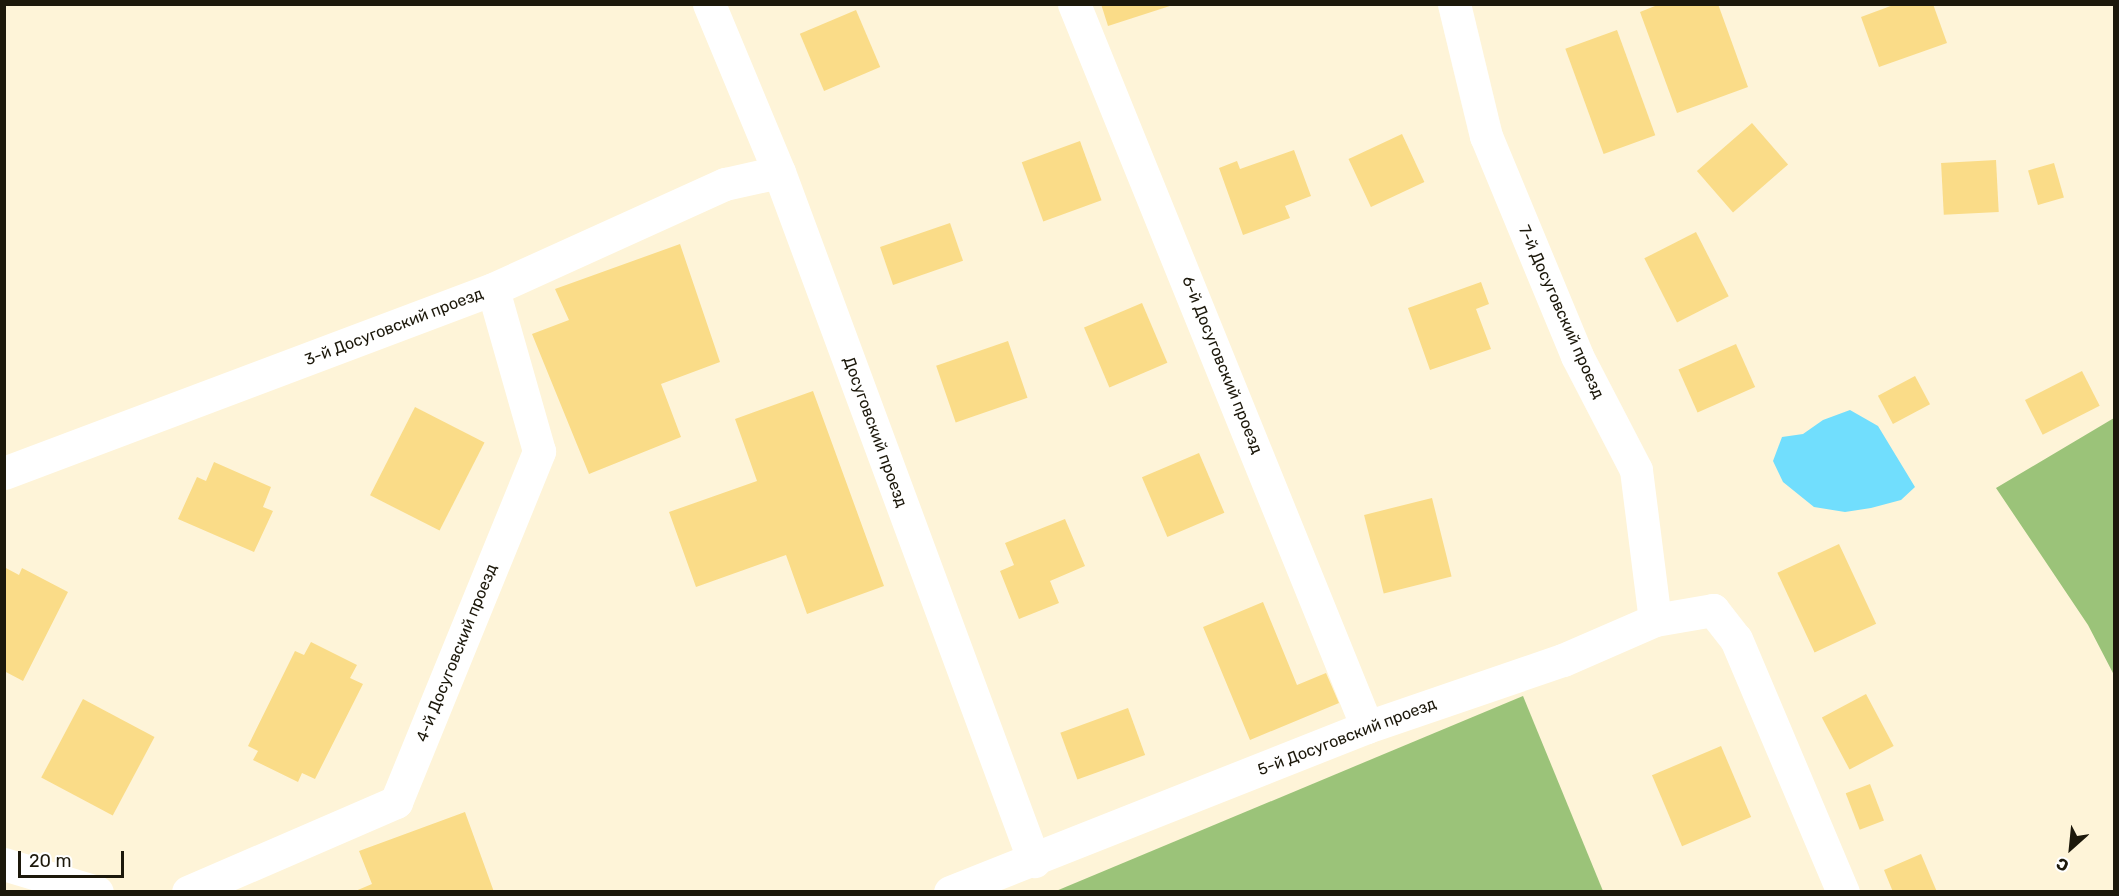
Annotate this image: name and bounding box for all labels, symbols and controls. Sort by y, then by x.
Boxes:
street label: 7-й Досуговский проезд [1514,222,1608,402]
street label: 6-й Досуговский проезд [1178,273,1266,457]
street label: 3-й Досуговский проезд [302,284,486,370]
street label: Досуговский проезд [839,354,911,510]
street label: 4-й Досуговский проезд [412,561,502,745]
street label: 5-й Досуговский проезд [1255,694,1439,780]
north arrow [2041,818,2101,878]
scale bar [21,839,128,877]
text: 20 m [29,850,71,872]
text: С [2053,853,2072,876]

